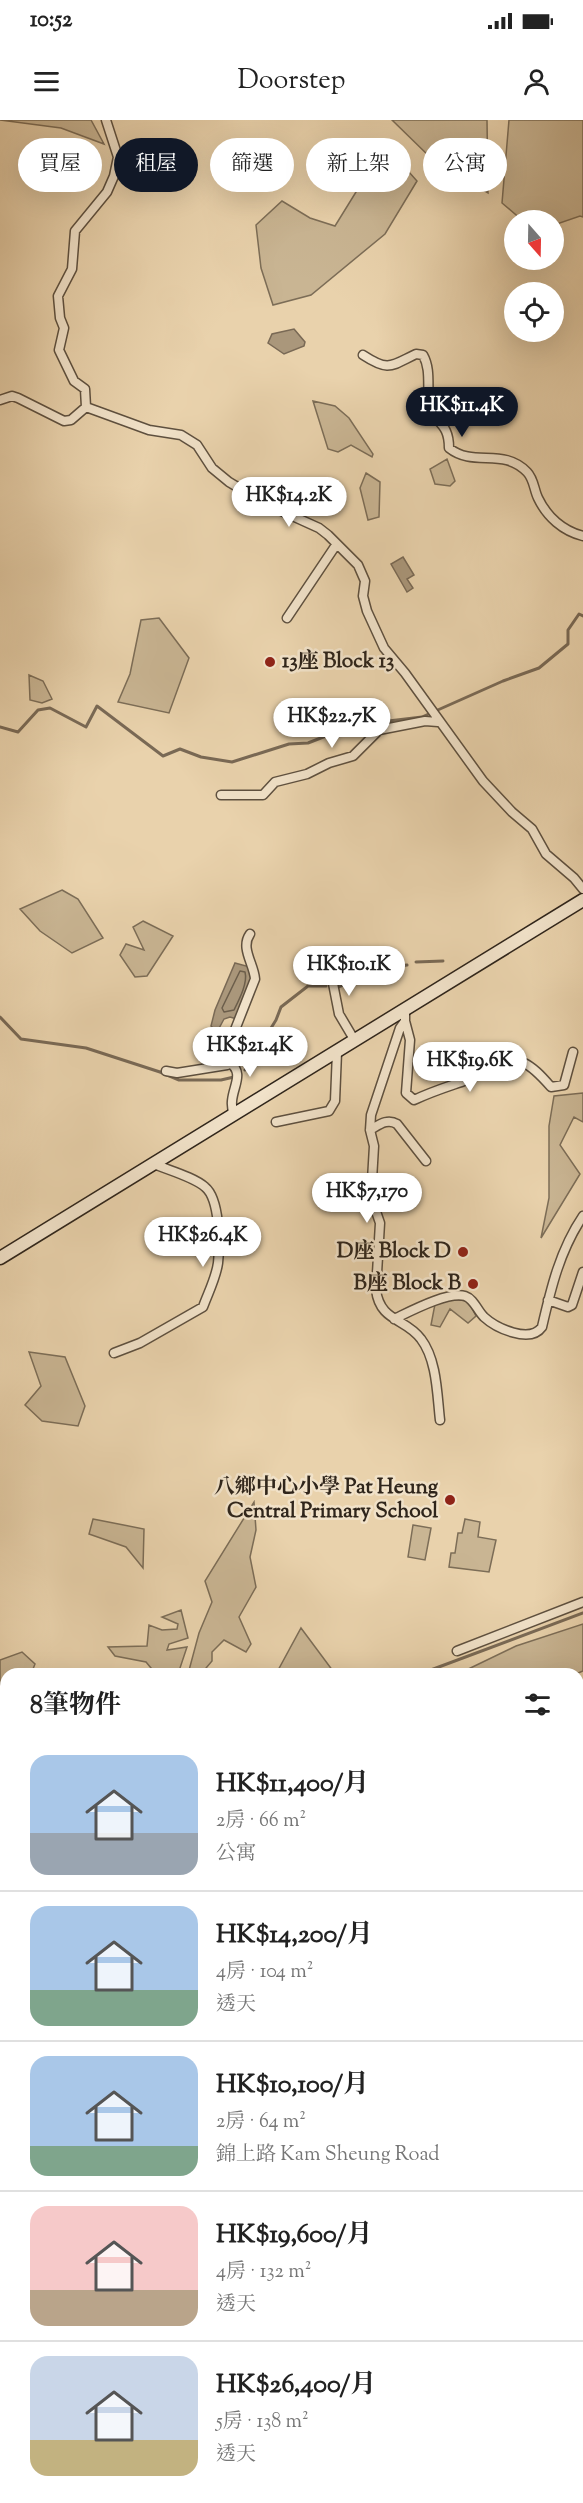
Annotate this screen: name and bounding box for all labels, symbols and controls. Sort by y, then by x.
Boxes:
text: 10:52 [30,5,72,37]
text: Doorstep [237,62,346,101]
icon: menu [30,65,63,98]
icon: person [520,65,553,98]
chip: 買屋 [18,138,102,192]
chip: 租屋 [114,138,198,192]
chip: 篩選 [210,138,294,192]
chip: 新上架 [306,138,411,192]
chip: 公寓 [423,138,507,192]
north arrow [504,210,564,270]
map controls [504,210,564,342]
button: locate [504,282,564,342]
pin: HK$11.4K [400,387,524,438]
text: HK$11.4K [420,392,504,421]
pin: HK$14.2K [227,477,351,528]
text: HK$14.2K [246,482,332,511]
place label: 13座 Block 13 [282,647,394,677]
marker: 13座 Block 13 [263,655,277,669]
pin: HK$22.7K [270,698,394,749]
text: HK$22.7K [287,703,377,732]
pin: HK$10.1K [287,946,411,997]
text: HK$10.1K [307,951,391,980]
pin: HK$21.4K [188,1027,312,1078]
text: HK$21.4K [207,1032,293,1061]
pin: HK$19.6K [408,1042,532,1093]
text: HK$19.6K [427,1047,513,1076]
pin: HK$7,170 [305,1173,429,1224]
text: HK$7,170 [326,1178,408,1207]
pin: HK$26.4K [141,1217,265,1268]
text: HK$26.4K [158,1222,248,1251]
place label: D座 Block D [337,1237,451,1267]
marker: D座 Block D [456,1245,470,1259]
place label: B座 Block B [354,1269,462,1299]
marker: B座 Block B [466,1277,480,1291]
place label: 八鄉中心小學 Pat Heung Central Primary School [214,1473,439,1527]
marker: 八鄉中心小學 Pat Heung Central Primary School [443,1493,457,1507]
text: 8筆物件 [30,1688,121,1725]
icon: filters [521,1688,554,1721]
text: HK$11,400/月 [216,1766,369,1803]
icon: home [78,1779,150,1851]
text: 2房 · 66 m² [216,1807,306,1836]
text: 公寓 [216,1840,256,1869]
text: HK$14,200/月 [216,1917,373,1954]
icon: home [78,1930,150,2002]
text: 4房 · 104 m² [216,1958,313,1987]
text: 透天 [216,1991,256,2020]
text: HK$10,100/月 [216,2067,369,2104]
icon: home [78,2080,150,2152]
text: 2房 · 64 m² [216,2108,306,2137]
text: 錦上路 Kam Sheung Road [216,2141,440,2170]
text: HK$19,600/月 [216,2217,372,2254]
icon: home [78,2230,150,2302]
text: 4房 · 132 m² [216,2258,311,2287]
text: 透天 [216,2291,256,2320]
text: HK$26,400/月 [216,2367,376,2404]
icon: home [78,2380,150,2452]
text: 5房 · 138 m² [216,2408,309,2437]
text: 透天 [216,2441,256,2470]

